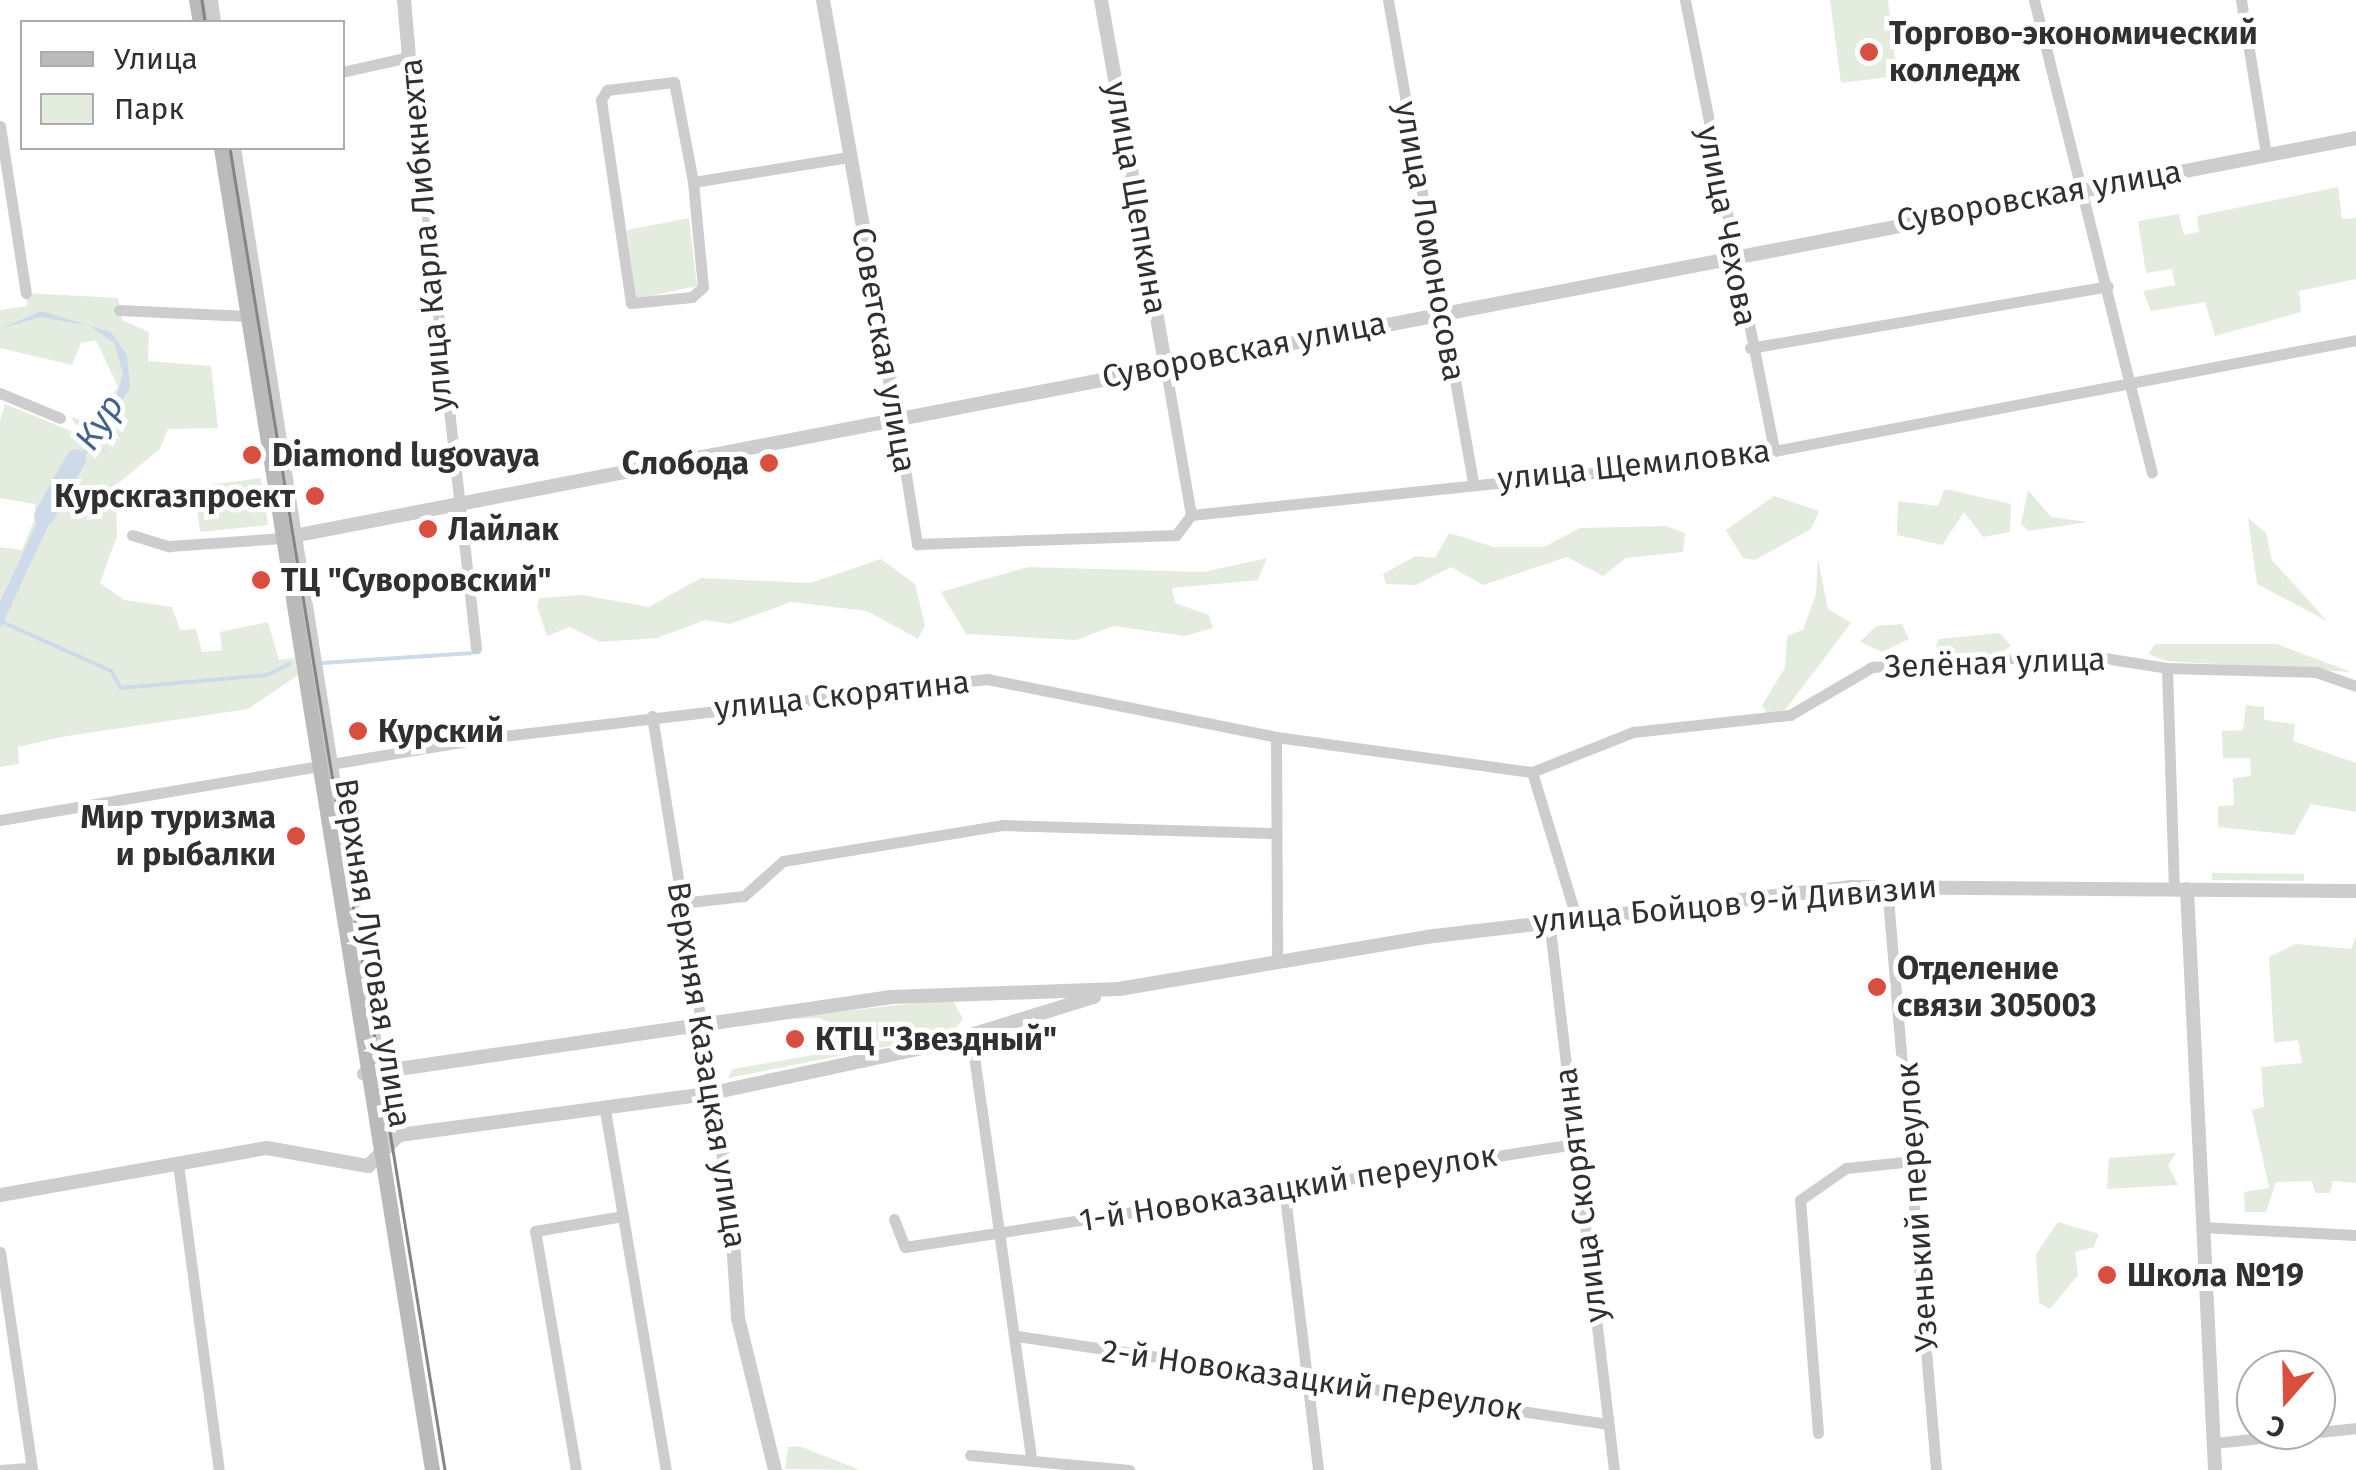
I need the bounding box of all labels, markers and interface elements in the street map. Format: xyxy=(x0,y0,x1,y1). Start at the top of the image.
place label: Торгово-экономический колледж xyxy=(1889,15,2258,90)
legend xyxy=(20,20,345,150)
text: Улица xyxy=(114,41,198,77)
marker: Торгово-экономический колледж xyxy=(1858,41,1880,63)
street label: улица Карла Либкнехта xyxy=(391,57,461,413)
street label: улица Щепкина xyxy=(1097,79,1175,317)
text: Парк xyxy=(114,91,184,127)
street label: улица Ломоносова xyxy=(1386,98,1474,384)
street label: улица Чехова xyxy=(1689,122,1765,330)
street label: Суворовская улица xyxy=(1894,152,2184,240)
street label: Советская улица xyxy=(844,224,924,476)
street label: Суворовская улица xyxy=(1099,304,1389,396)
water label: Кур xyxy=(66,386,132,458)
street label: улица Щемиловка xyxy=(1496,432,1772,498)
place label: Diamond lugovaya xyxy=(272,436,540,474)
marker: Diamond lugovaya xyxy=(241,444,263,466)
place label: Слобода xyxy=(622,444,749,482)
marker: Слобода xyxy=(758,452,780,474)
place label: Курскгазпроект xyxy=(54,477,295,515)
marker: Курскгазпроект xyxy=(304,485,326,507)
place label: Лайлак xyxy=(448,510,559,548)
marker: Лайлак xyxy=(417,518,439,540)
place label: ТЦ "Суворовский" xyxy=(281,561,552,599)
marker: ТЦ "Суворовский" xyxy=(250,569,272,591)
street label: Зелёная улица xyxy=(1884,640,2106,686)
street label: улица Скорятина xyxy=(712,663,972,727)
place label: Курский xyxy=(378,712,504,750)
marker: Курский xyxy=(347,720,369,742)
street label: Верхняя Луговая улица xyxy=(326,776,420,1130)
place label: Мир туризма и рыбалки xyxy=(81,799,276,874)
marker: Мир туризма и рыбалки xyxy=(285,825,307,847)
street label: улица Бойцов 9-й Дивизии xyxy=(1531,867,1939,941)
street label: Верхняя Казацкая улица xyxy=(659,879,755,1251)
place label: Отделение связи 305003 xyxy=(1897,950,2097,1025)
marker: Отделение связи 305003 xyxy=(1866,976,1888,998)
place label: КТЦ "Звездный" xyxy=(815,1020,1057,1058)
marker: КТЦ "Звездный" xyxy=(784,1028,806,1050)
street label: Узенький переулок xyxy=(1888,1061,1946,1353)
street label: улица Скорятина xyxy=(1546,1065,1616,1325)
street label: 1-й Новоказацкий переулок xyxy=(1077,1136,1499,1240)
place label: Школа №19 xyxy=(2127,1256,2304,1294)
marker: Школа №19 xyxy=(2096,1264,2118,1286)
street label: 2-й Новоказацкий переулок xyxy=(1099,1331,1525,1429)
north arrow xyxy=(2236,1350,2336,1450)
text: С xyxy=(2263,1409,2289,1445)

